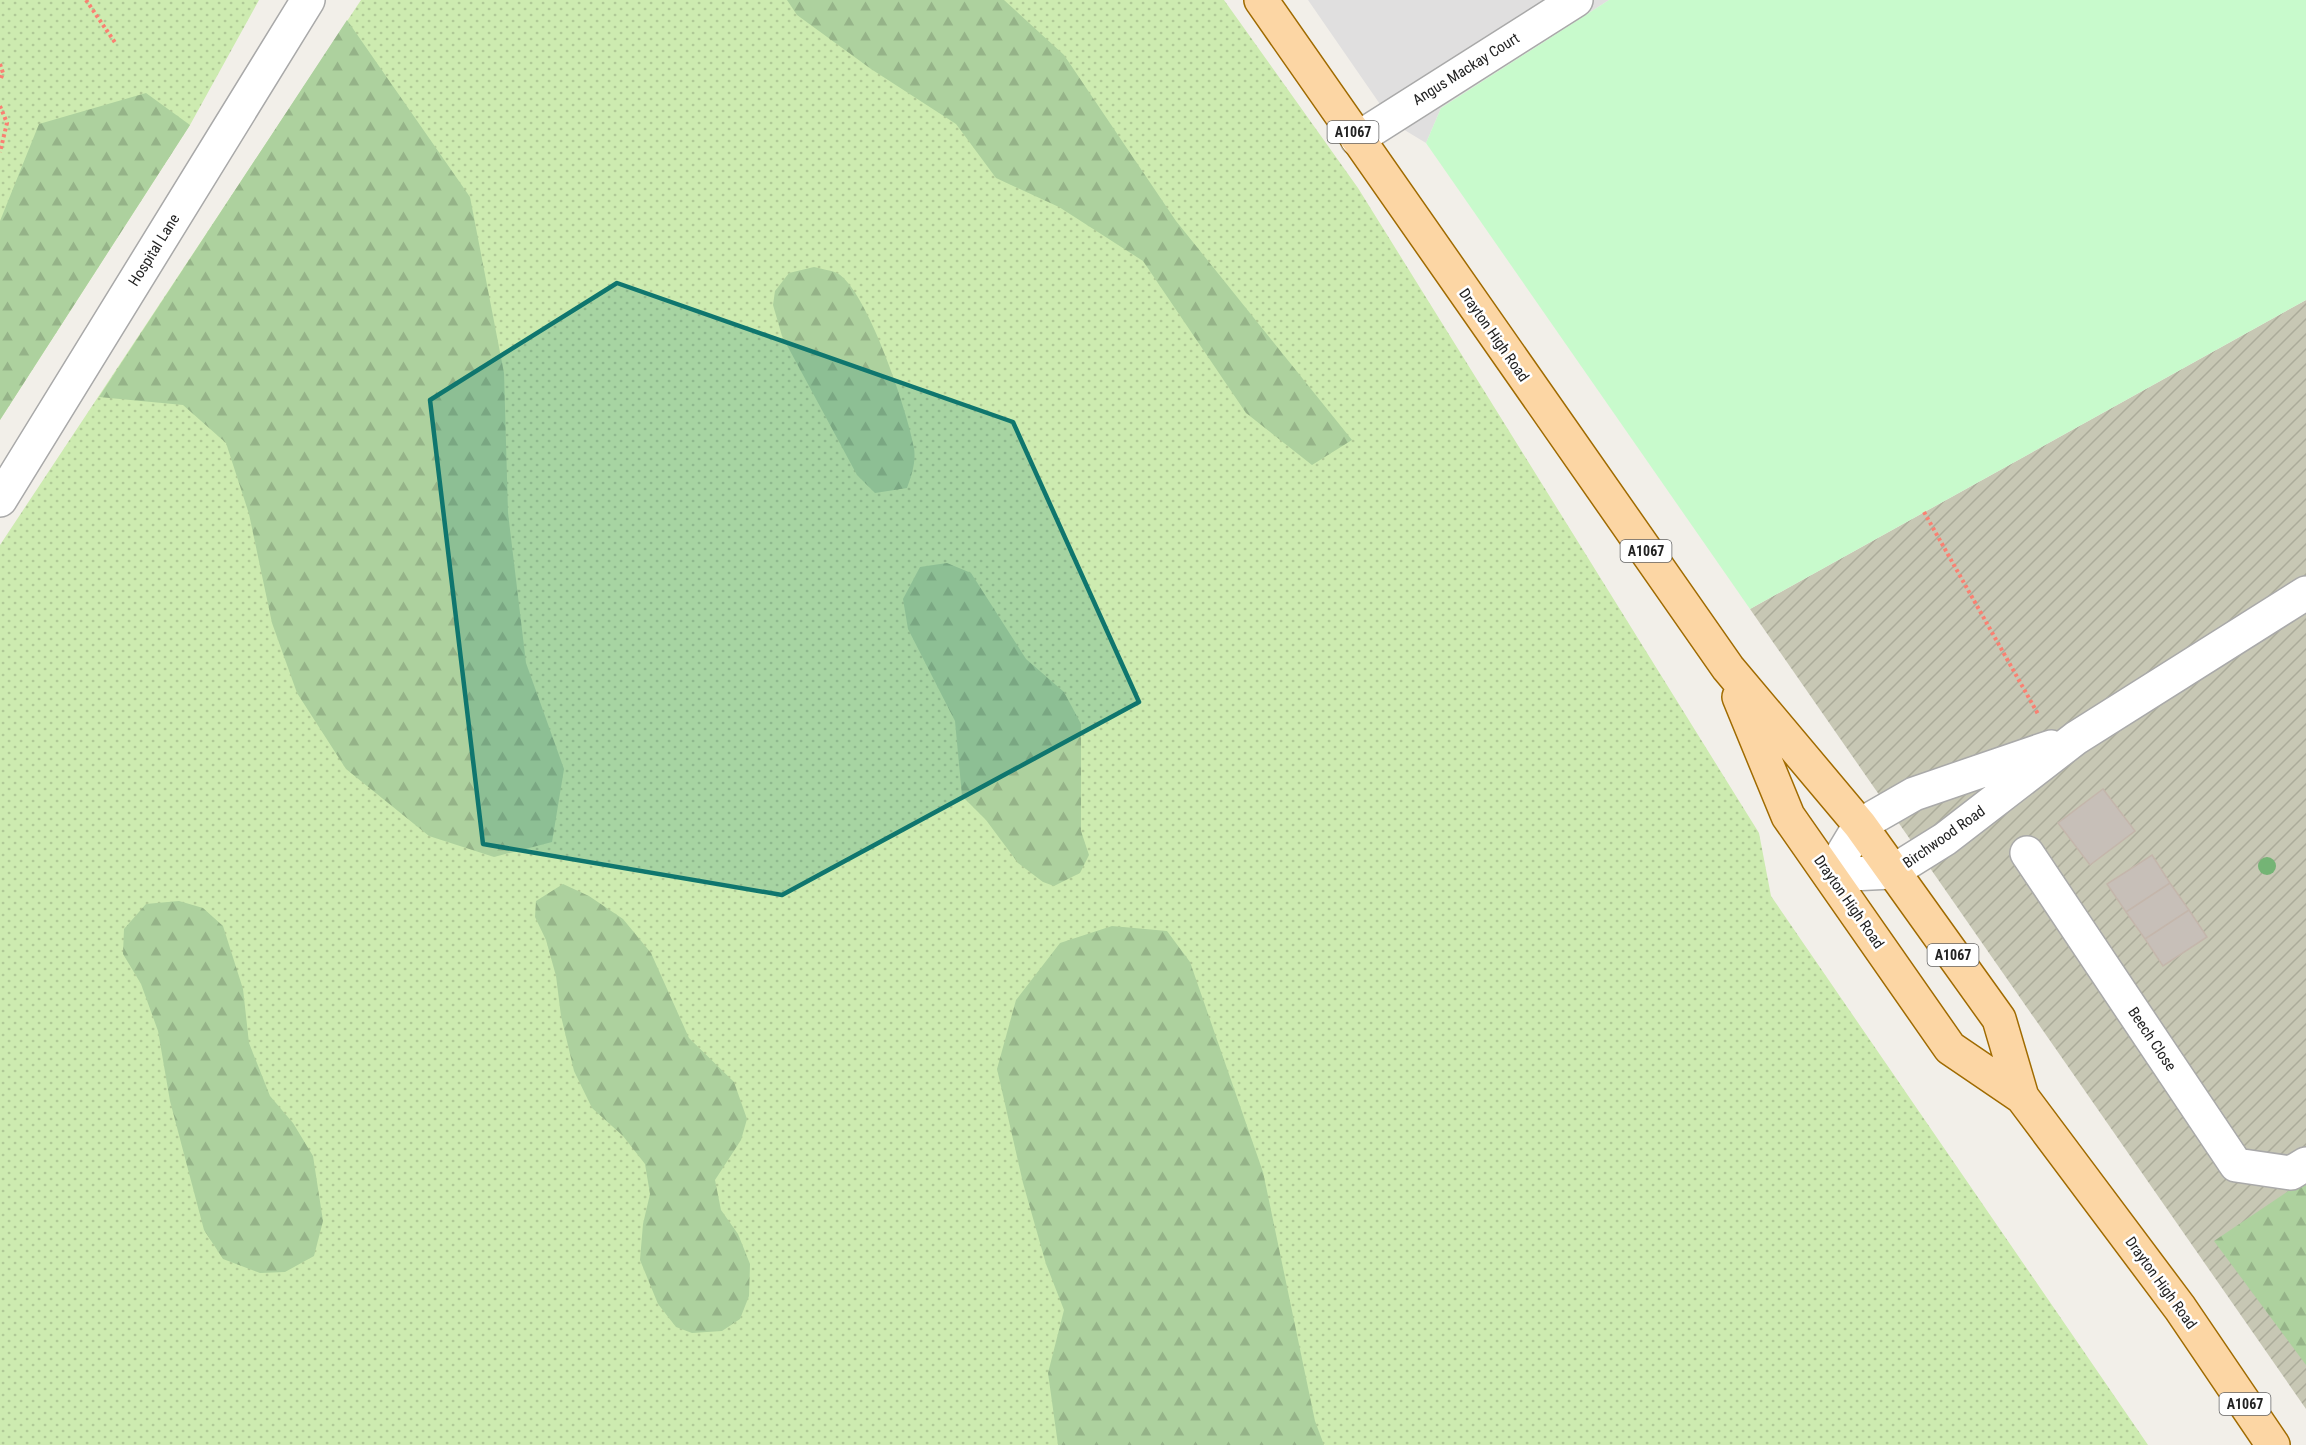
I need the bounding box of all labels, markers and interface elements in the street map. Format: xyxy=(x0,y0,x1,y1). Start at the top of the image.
street label: Angus Mackay Court xyxy=(1409,29,1523,109)
road number: A1067 xyxy=(1328,121,1378,143)
street label: Hospital Lane xyxy=(125,211,183,289)
street label: Drayton High Road xyxy=(1455,285,1533,385)
road number: A1067 xyxy=(1620,540,1672,562)
street label: Birchwood Road xyxy=(1899,802,1989,872)
street label: Drayton High Road xyxy=(1810,852,1888,952)
road number: A1067 xyxy=(1928,944,1978,966)
street label: Beech Close xyxy=(2124,1004,2180,1074)
street label: Drayton High Road xyxy=(2121,1233,2201,1333)
road number: A1067 xyxy=(2220,1393,2270,1415)

